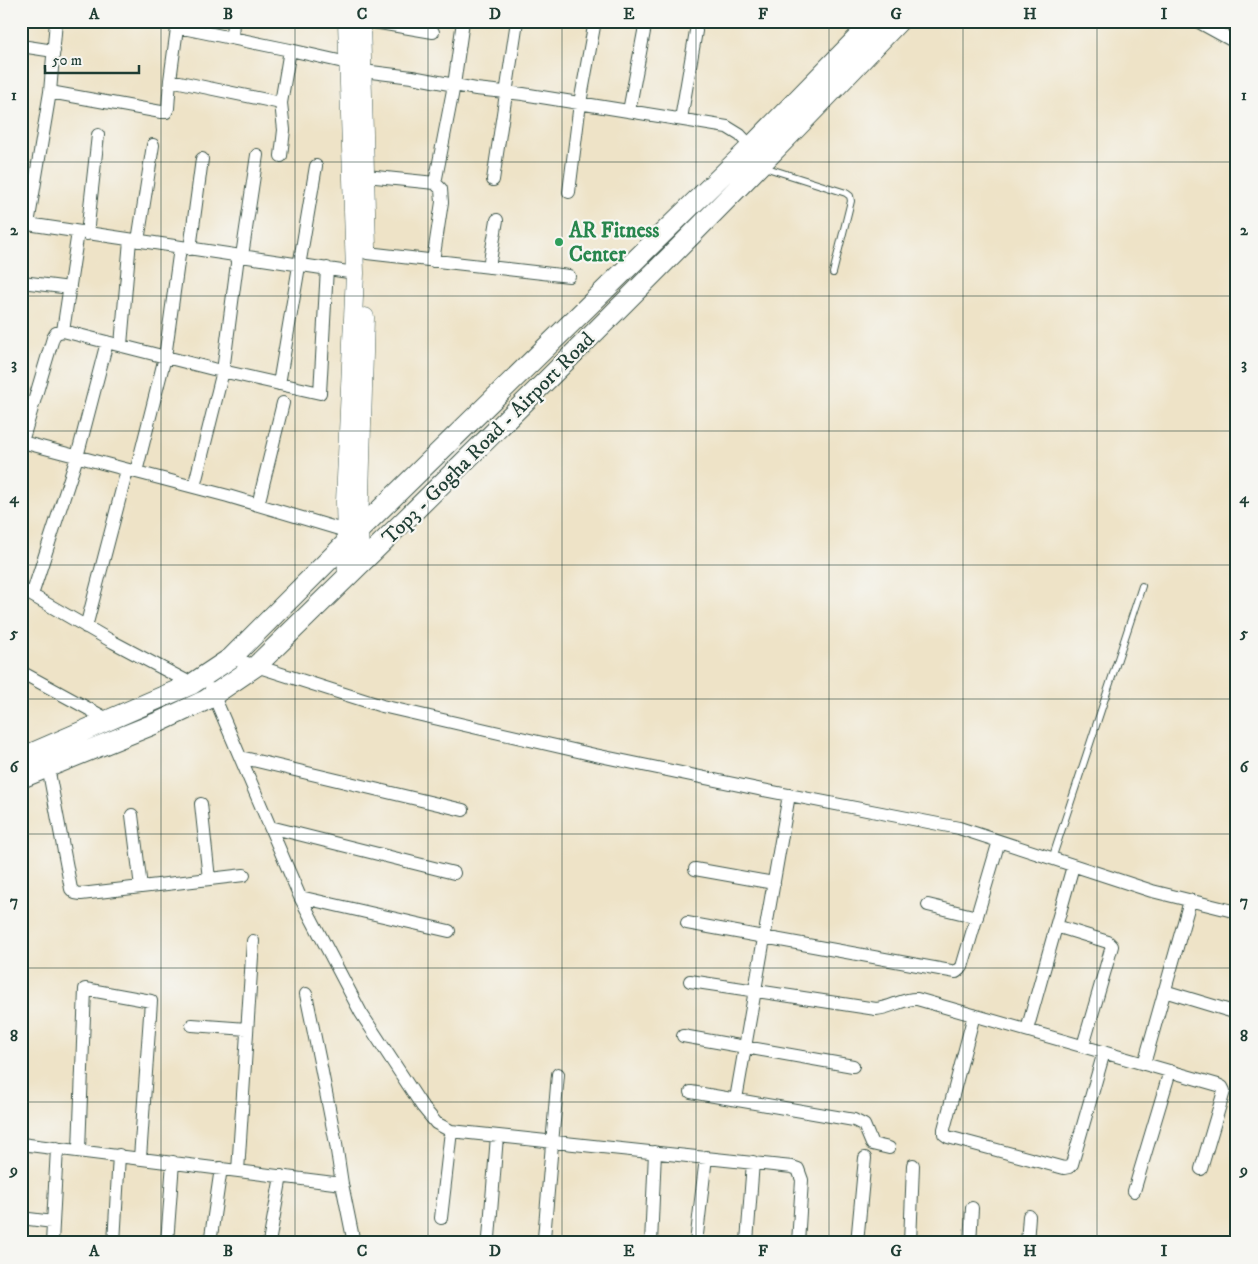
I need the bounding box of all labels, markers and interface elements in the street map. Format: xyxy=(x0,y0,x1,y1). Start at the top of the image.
text: A xyxy=(88,4,100,24)
text: B xyxy=(223,4,233,24)
text: C xyxy=(357,4,367,24)
text: D xyxy=(489,4,501,24)
text: E xyxy=(623,4,635,24)
text: F xyxy=(758,4,768,24)
text: G xyxy=(890,4,902,24)
text: H xyxy=(1023,4,1037,24)
text: I xyxy=(1161,4,1168,24)
scale bar xyxy=(45,42,139,74)
text: 50 m xyxy=(52,51,82,70)
text: 1 xyxy=(11,85,17,105)
text: 1 xyxy=(1241,85,1247,105)
place label: AR Fitness Center xyxy=(568,218,659,268)
text: 2 xyxy=(10,220,19,240)
text: 2 xyxy=(1240,220,1249,240)
marker: AR Fitness Center xyxy=(553,236,565,248)
street label: Top3 - Gogha Road - Airport Road xyxy=(377,327,601,550)
text: 3 xyxy=(11,354,17,374)
text: 3 xyxy=(1241,354,1247,374)
text: 4 xyxy=(8,488,19,508)
text: 4 xyxy=(1238,488,1249,508)
text: 5 xyxy=(9,623,18,643)
text: 5 xyxy=(1239,623,1248,643)
text: 6 xyxy=(10,757,20,777)
text: 6 xyxy=(1240,757,1250,777)
text: 7 xyxy=(10,891,18,911)
text: 7 xyxy=(1240,891,1248,911)
text: 8 xyxy=(10,1026,18,1046)
text: 8 xyxy=(1240,1026,1248,1046)
text: 9 xyxy=(9,1160,18,1180)
text: 9 xyxy=(1239,1160,1248,1180)
text: A xyxy=(88,1241,100,1261)
text: B xyxy=(223,1241,233,1261)
text: C xyxy=(357,1241,367,1261)
text: D xyxy=(489,1241,501,1261)
text: E xyxy=(623,1241,635,1261)
text: F xyxy=(758,1241,768,1261)
text: G xyxy=(890,1241,902,1261)
text: H xyxy=(1023,1241,1037,1261)
text: I xyxy=(1161,1241,1168,1261)

